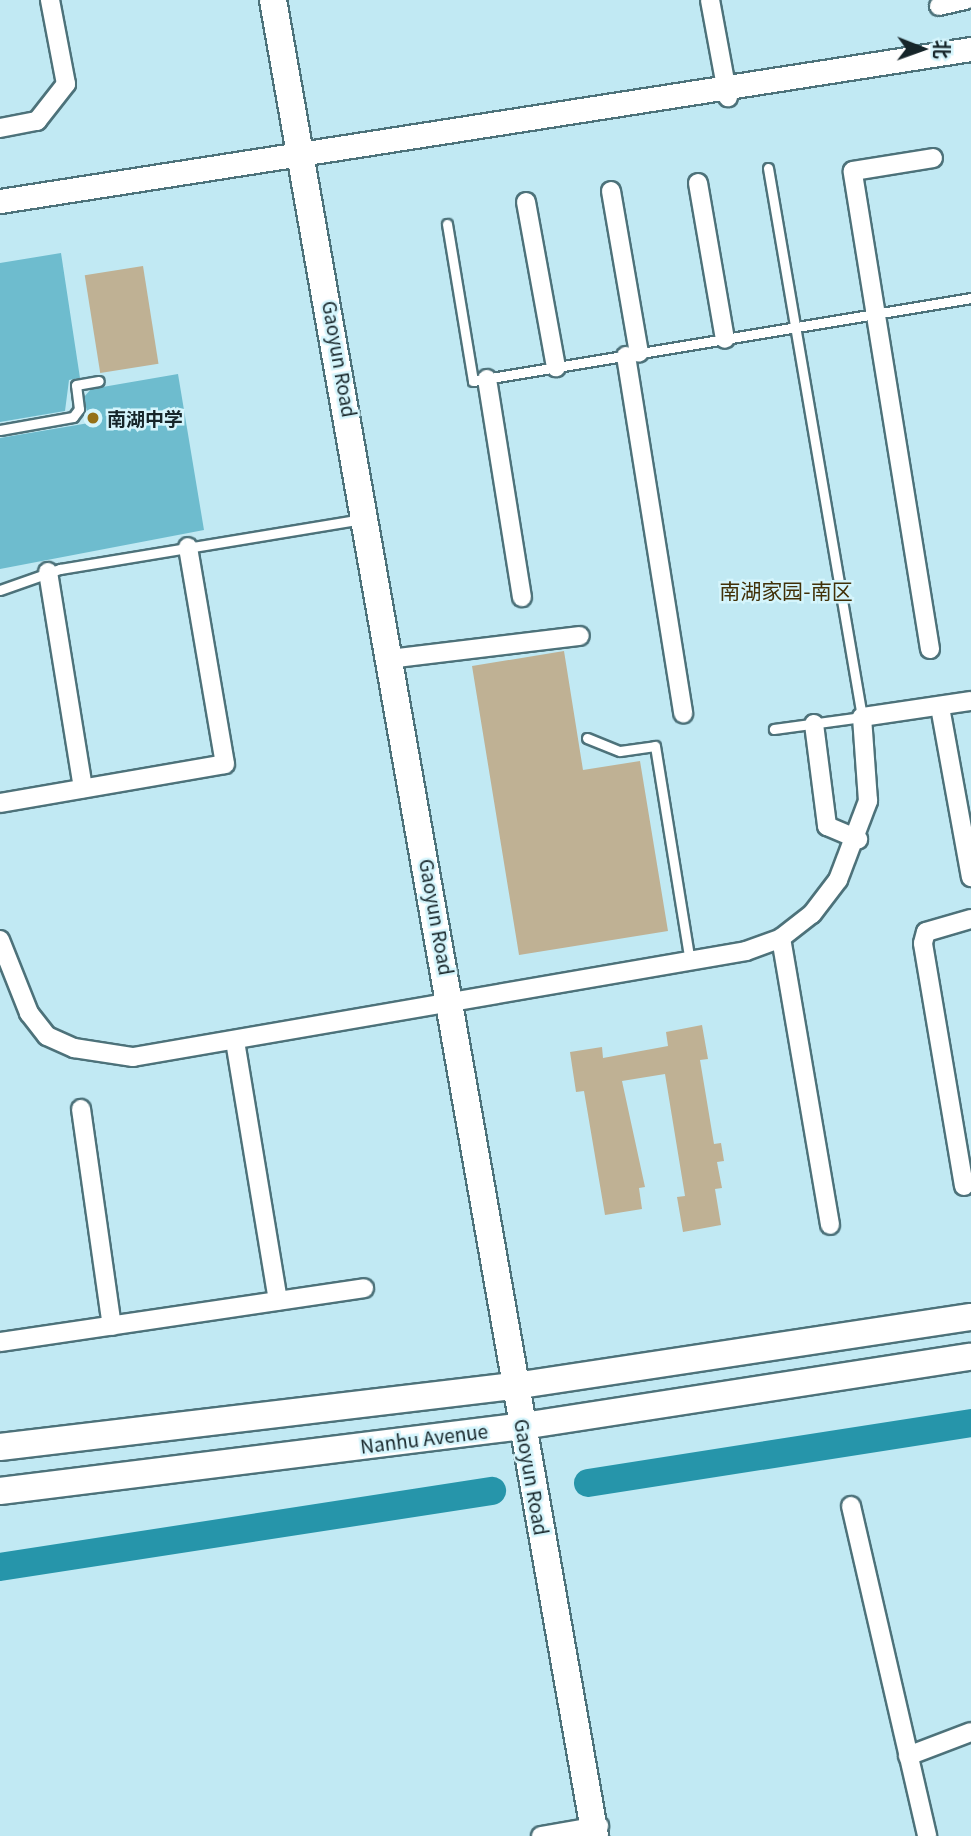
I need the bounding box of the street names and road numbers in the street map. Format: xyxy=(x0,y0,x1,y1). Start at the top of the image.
street label: Gaoyun Road xyxy=(319,299,361,419)
street label: Gaoyun Road xyxy=(416,857,458,977)
street label: Gaoyun Road xyxy=(511,1417,553,1537)
street label: Nanhu Avenue xyxy=(359,1419,489,1457)

